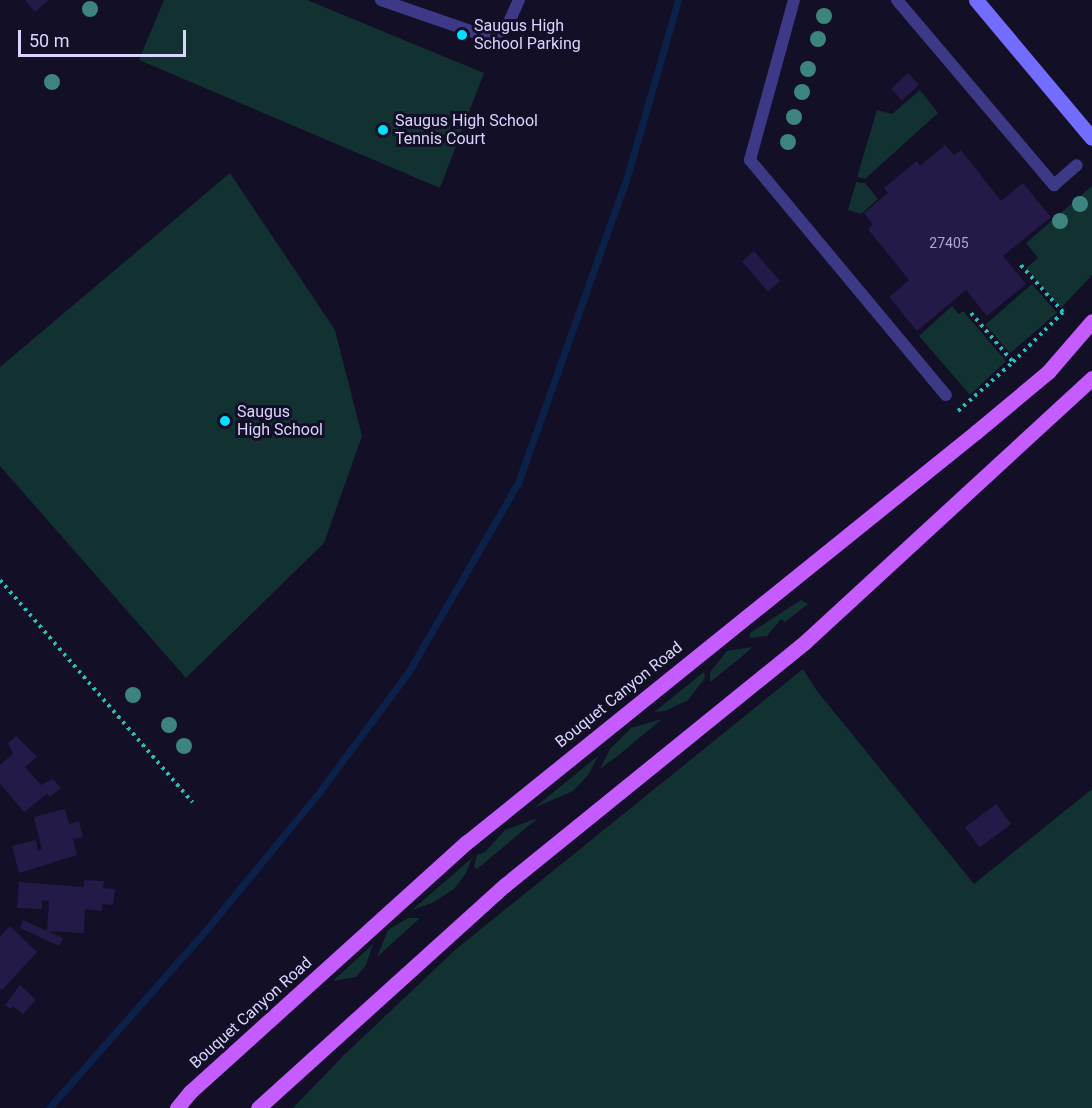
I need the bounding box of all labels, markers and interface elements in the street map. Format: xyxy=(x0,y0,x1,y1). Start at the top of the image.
place label: Saugus High School Parking xyxy=(474,16,581,54)
scale bar xyxy=(21,18,189,56)
marker: Saugus High School Parking xyxy=(455,28,469,42)
text: 50 m xyxy=(29,30,69,51)
place label: Saugus High School Tennis Court xyxy=(395,111,538,149)
marker: Saugus High School Tennis Court xyxy=(376,123,390,137)
house number: 27405 xyxy=(929,235,969,251)
place label: Saugus High School xyxy=(237,402,323,440)
marker: Saugus High School xyxy=(218,414,232,428)
street label: Bouquet Canyon Road xyxy=(552,638,686,752)
street label: Bouquet Canyon Road xyxy=(186,953,316,1073)

